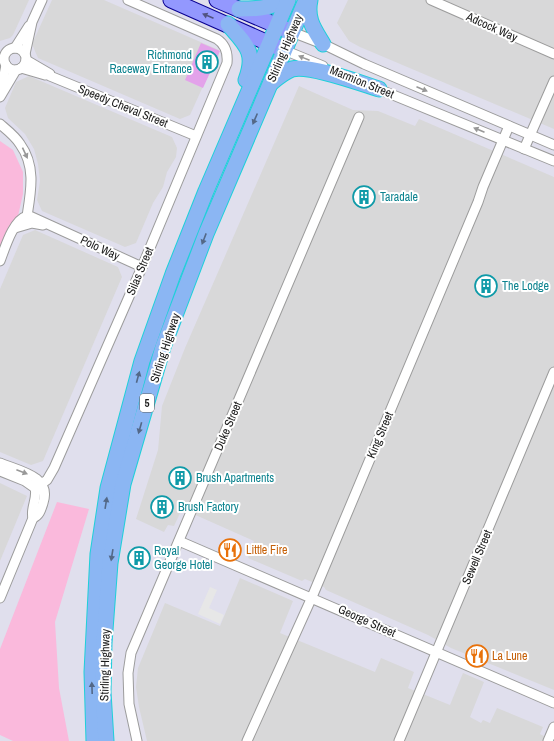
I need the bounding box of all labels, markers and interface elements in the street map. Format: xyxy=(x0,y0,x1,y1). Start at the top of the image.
street label: Adcock Way xyxy=(463,8,520,45)
street label: Stirling Highway xyxy=(264,12,306,84)
one-way arrow xyxy=(203,13,214,19)
place label: Richmond Raceway Entrance xyxy=(109,47,192,77)
building icon: Richmond Raceway Entrance xyxy=(194,49,220,75)
one-way arrow xyxy=(297,55,309,61)
street label: Marmion Street xyxy=(328,62,397,102)
street label: Speedy Cheval Street xyxy=(76,81,171,131)
one-way arrow xyxy=(416,86,427,92)
one-way arrow xyxy=(252,114,258,125)
one-way arrow xyxy=(474,127,485,133)
one-way arrow xyxy=(22,148,28,159)
building icon: Taradale xyxy=(351,184,377,210)
place label: Taradale xyxy=(380,189,418,205)
street label: Polo Way xyxy=(78,232,122,264)
one-way arrow xyxy=(200,233,206,245)
street label: Silas Street xyxy=(123,244,157,298)
building icon: The Lodge xyxy=(473,273,499,299)
place label: The Lodge xyxy=(502,278,549,294)
street label: Stirling Highway xyxy=(146,311,184,385)
one-way arrow xyxy=(135,371,141,383)
road number: 5 xyxy=(140,394,154,412)
street label: Duke Street xyxy=(210,399,246,453)
street label: King Street xyxy=(363,409,397,461)
one-way arrow xyxy=(137,422,143,434)
building icon: Brush Apartments xyxy=(167,465,193,491)
one-way arrow xyxy=(17,469,28,475)
place label: Brush Apartments xyxy=(196,470,274,486)
building icon: Brush Factory xyxy=(149,494,175,520)
one-way arrow xyxy=(103,497,109,509)
place label: Brush Factory xyxy=(178,499,239,515)
street label: Sewell Street xyxy=(458,527,496,587)
restaurant icon: Little Fire xyxy=(217,537,243,563)
place label: Little Fire xyxy=(246,542,288,558)
place label: Royal George Hotel xyxy=(154,543,213,573)
building icon: Royal George Hotel xyxy=(126,545,152,571)
one-way arrow xyxy=(108,549,114,561)
street label: George Street xyxy=(336,601,399,641)
street label: Stirling Highway xyxy=(96,629,114,701)
restaurant icon: La Lune xyxy=(464,643,490,669)
place label: La Lune xyxy=(492,648,528,664)
one-way arrow xyxy=(89,682,96,694)

